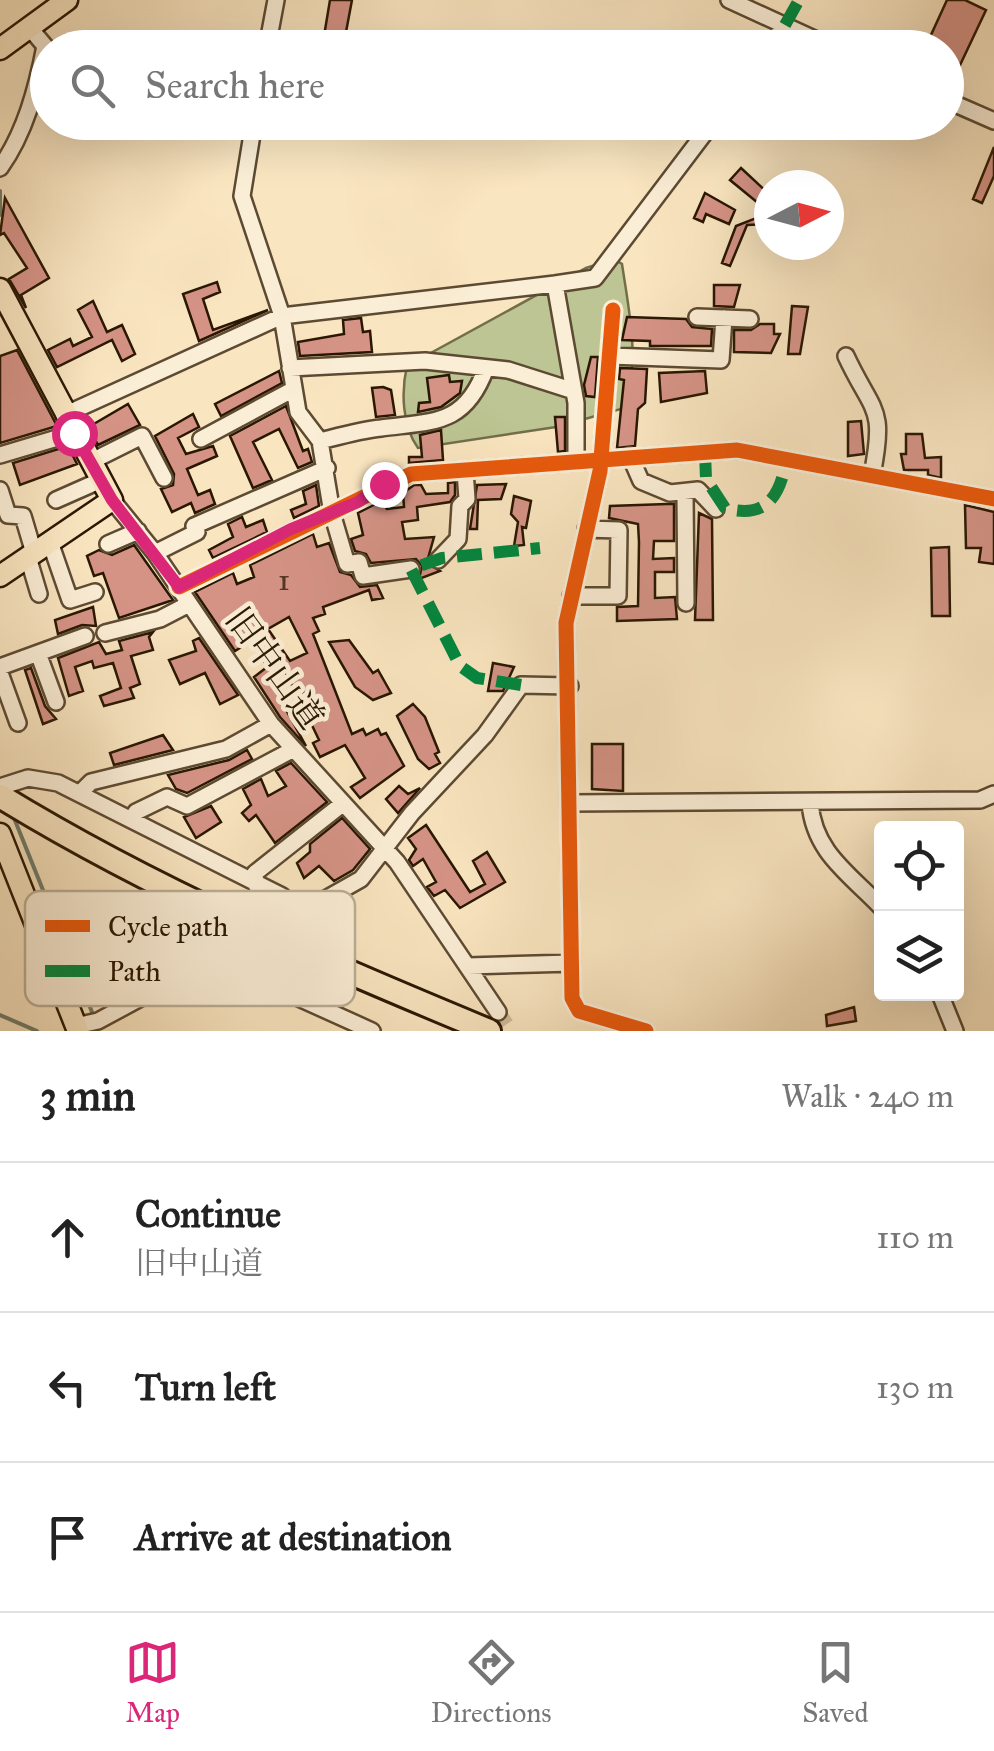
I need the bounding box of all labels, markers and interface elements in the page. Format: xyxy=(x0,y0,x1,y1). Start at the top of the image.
search box xyxy=(30,30,964,140)
icon: search xyxy=(65,58,120,113)
text: Search here xyxy=(145,62,325,108)
north arrow xyxy=(754,170,844,260)
route start xyxy=(52,411,98,457)
route end xyxy=(362,462,408,508)
house number: 1 xyxy=(278,562,290,598)
street label: 旧中山道 xyxy=(216,599,333,738)
map controls xyxy=(874,821,964,1001)
button: locate xyxy=(874,821,964,911)
legend xyxy=(25,891,355,1006)
text: Cycle path xyxy=(108,909,229,944)
button: layers xyxy=(874,911,964,1001)
text: Path xyxy=(108,954,161,989)
text: 3 min xyxy=(40,1070,135,1122)
text: Walk · 240 m xyxy=(781,1077,954,1116)
text: Continue xyxy=(135,1191,281,1237)
icon: ahead xyxy=(40,1210,95,1265)
text: 110 m xyxy=(876,1218,954,1257)
text: 旧中山道 xyxy=(135,1244,263,1283)
icon: left xyxy=(40,1360,95,1415)
text: Turn left xyxy=(135,1364,276,1410)
text: 130 m xyxy=(876,1368,954,1407)
icon: arrive xyxy=(40,1510,95,1565)
text: Arrive at destination xyxy=(135,1514,452,1560)
tab: Map xyxy=(125,1635,180,1730)
tab: Directions xyxy=(431,1635,552,1730)
tab: Saved xyxy=(802,1635,869,1730)

